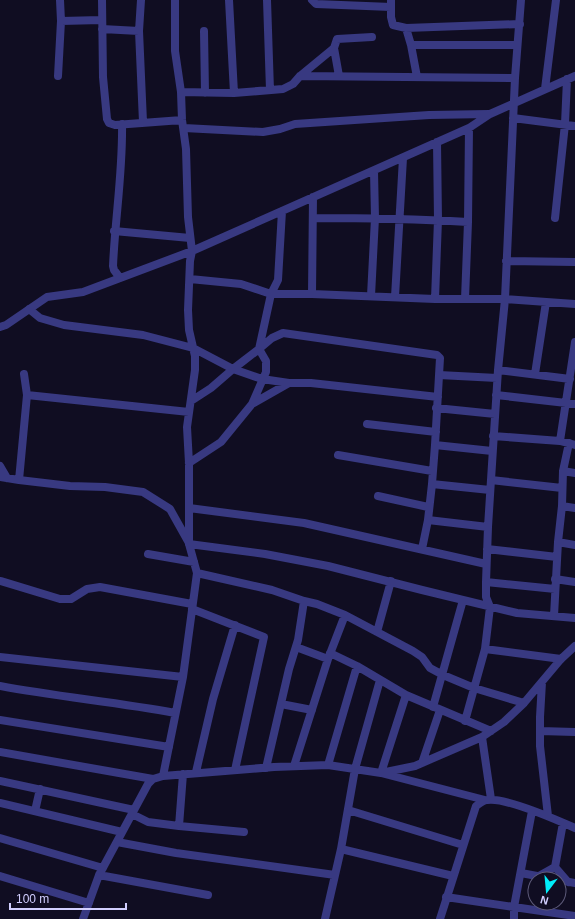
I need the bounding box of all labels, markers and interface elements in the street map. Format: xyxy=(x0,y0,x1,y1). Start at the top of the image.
north arrow xyxy=(527,871,567,911)
scale bar xyxy=(10,885,126,911)
text: 100 m xyxy=(16,892,49,906)
text: N xyxy=(539,894,550,907)

